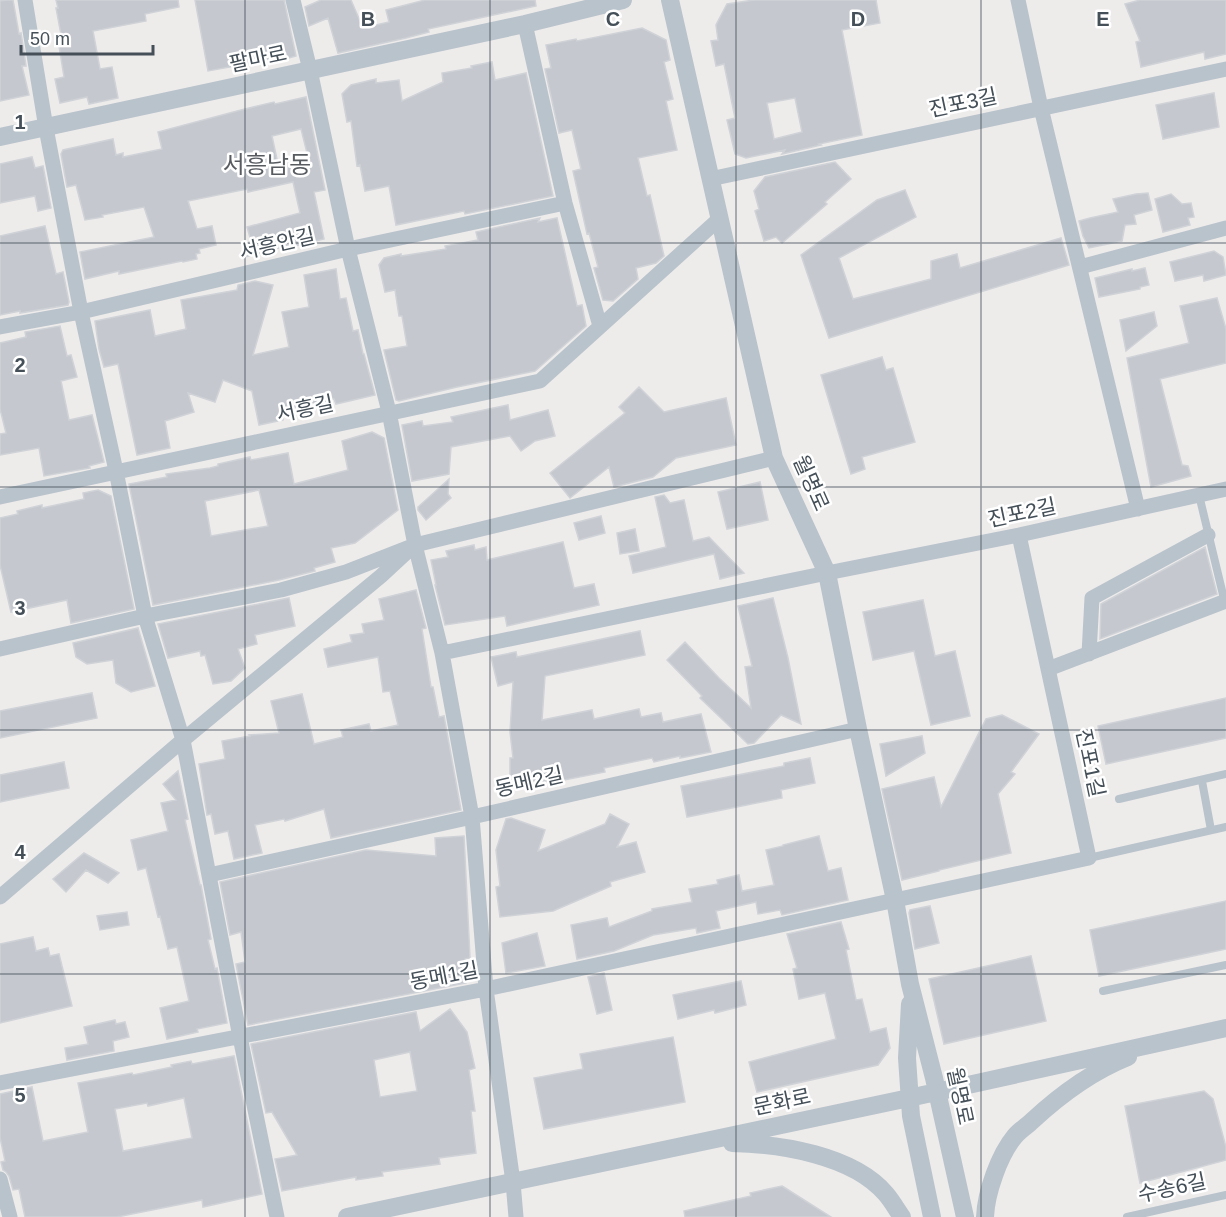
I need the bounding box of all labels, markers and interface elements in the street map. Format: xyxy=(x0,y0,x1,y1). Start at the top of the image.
text: B xyxy=(361,8,375,30)
text: C xyxy=(606,8,620,30)
text: D xyxy=(851,8,865,30)
text: E xyxy=(1096,8,1110,30)
scale bar xyxy=(21,18,153,56)
text: 50 m xyxy=(30,29,70,49)
street label: 팔마로 xyxy=(227,41,289,76)
street label: 진포3길 xyxy=(926,84,999,121)
text: 1 xyxy=(14,111,26,133)
district label: 서흥남동 xyxy=(223,151,311,178)
street label: 서흥안길 xyxy=(237,224,317,263)
text: 2 xyxy=(14,354,26,376)
street label: 서흥길 xyxy=(274,391,336,426)
street label: 월명로 xyxy=(789,452,834,514)
street label: 진포2길 xyxy=(985,494,1058,531)
text: 3 xyxy=(14,597,26,619)
street label: 진포1길 xyxy=(1072,726,1109,799)
street label: 동메2길 xyxy=(492,762,565,801)
text: 4 xyxy=(14,841,26,863)
street label: 동메1길 xyxy=(408,958,480,993)
street label: 월명로 xyxy=(943,1065,978,1127)
text: 5 xyxy=(14,1084,26,1106)
street label: 문화로 xyxy=(751,1084,813,1119)
street label: 수송6길 xyxy=(1135,1169,1208,1206)

